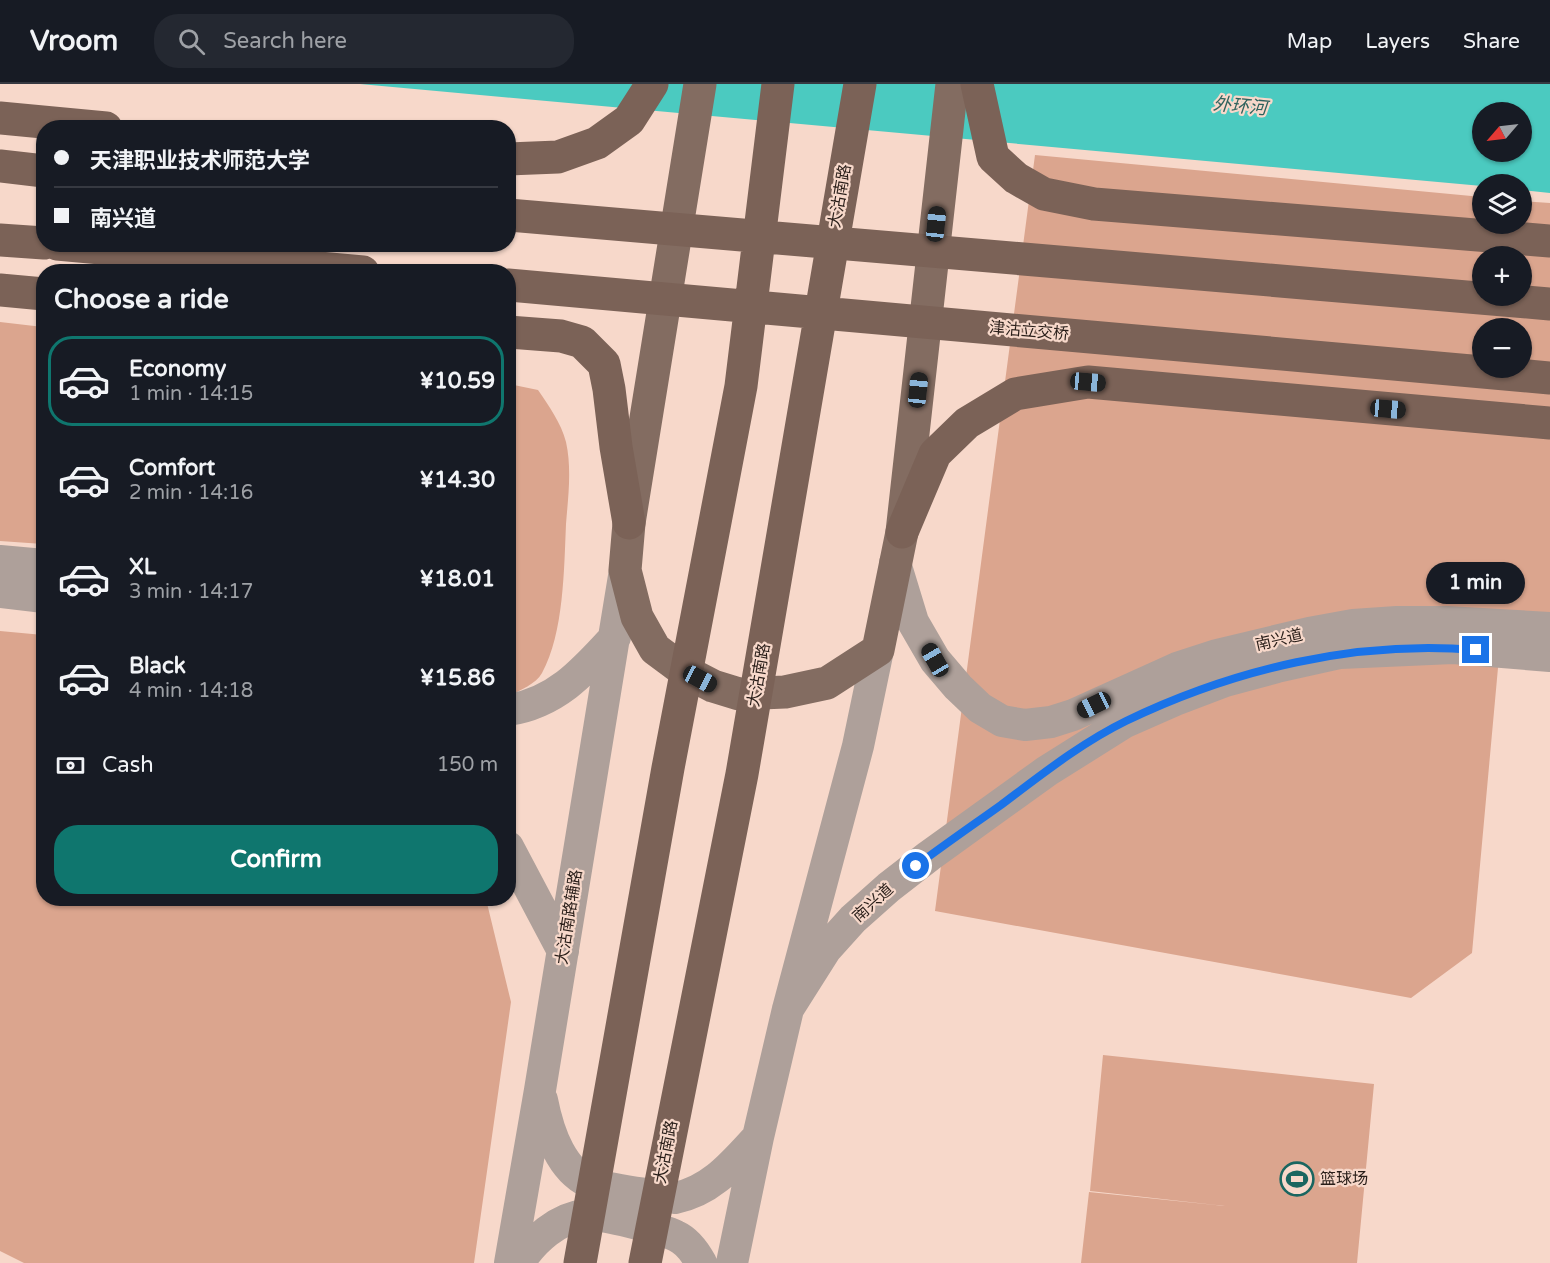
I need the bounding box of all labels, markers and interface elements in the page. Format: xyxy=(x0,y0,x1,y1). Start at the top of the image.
search box xyxy=(154,14,574,68)
text: Vroom xyxy=(30,24,118,58)
icon: search xyxy=(175,25,208,58)
text: Search here xyxy=(223,28,347,54)
text: Map xyxy=(1287,29,1332,54)
text: Layers xyxy=(1365,29,1430,54)
text: Share xyxy=(1463,29,1520,54)
water label: 外环河 xyxy=(1212,93,1271,120)
north arrow xyxy=(1472,102,1532,162)
map controls xyxy=(1472,102,1532,378)
text: 天津职业技术师范大学 xyxy=(90,148,310,174)
street label: 大沽南路 xyxy=(825,163,855,229)
button: layers xyxy=(1472,174,1532,234)
car xyxy=(925,205,947,243)
text: 南兴道 xyxy=(90,206,156,232)
button: + xyxy=(1472,246,1532,306)
text: Choose a ride xyxy=(54,283,229,316)
street label: 津沽立交桥 xyxy=(988,318,1070,344)
button: − xyxy=(1472,318,1532,378)
icon: car xyxy=(57,354,111,408)
text: Economy xyxy=(129,356,226,382)
text: ¥10.59 xyxy=(420,368,495,394)
car xyxy=(907,371,929,409)
car xyxy=(1069,371,1107,393)
text: 1 min · 14:15 xyxy=(129,382,253,406)
car xyxy=(1369,398,1407,420)
icon: car xyxy=(57,453,111,507)
text: Comfort xyxy=(129,455,215,481)
text: ¥14.30 xyxy=(420,467,495,493)
text: 2 min · 14:16 xyxy=(129,481,253,505)
icon: car xyxy=(57,552,111,606)
text: XL xyxy=(129,554,156,580)
callout: 1 min xyxy=(1426,563,1526,605)
text: ¥18.01 xyxy=(420,566,495,592)
text: 1 min xyxy=(1449,571,1502,595)
text: 3 min · 14:17 xyxy=(129,580,253,604)
street label: 南兴道 xyxy=(1253,625,1305,655)
route end xyxy=(1462,636,1489,663)
car xyxy=(918,640,952,680)
street label: 大沽南路 xyxy=(744,642,774,708)
icon: car xyxy=(57,651,111,705)
text: Black xyxy=(129,653,186,679)
car xyxy=(680,663,720,695)
text: ¥15.86 xyxy=(420,665,495,691)
text: 4 min · 14:18 xyxy=(129,679,253,703)
car xyxy=(1074,689,1114,721)
icon: cash xyxy=(54,749,87,782)
text: Cash xyxy=(102,752,154,778)
text: 150 m xyxy=(437,753,498,777)
button: Confirm xyxy=(54,825,498,894)
route start xyxy=(902,852,929,879)
street label: 大沽南路辅路 xyxy=(552,868,586,966)
street label: 南兴道 xyxy=(848,880,898,926)
street label: 大沽南路 xyxy=(650,1119,682,1185)
sports icon: 篮球场 xyxy=(1279,1161,1315,1197)
place label: 篮球场 xyxy=(1320,1169,1368,1189)

